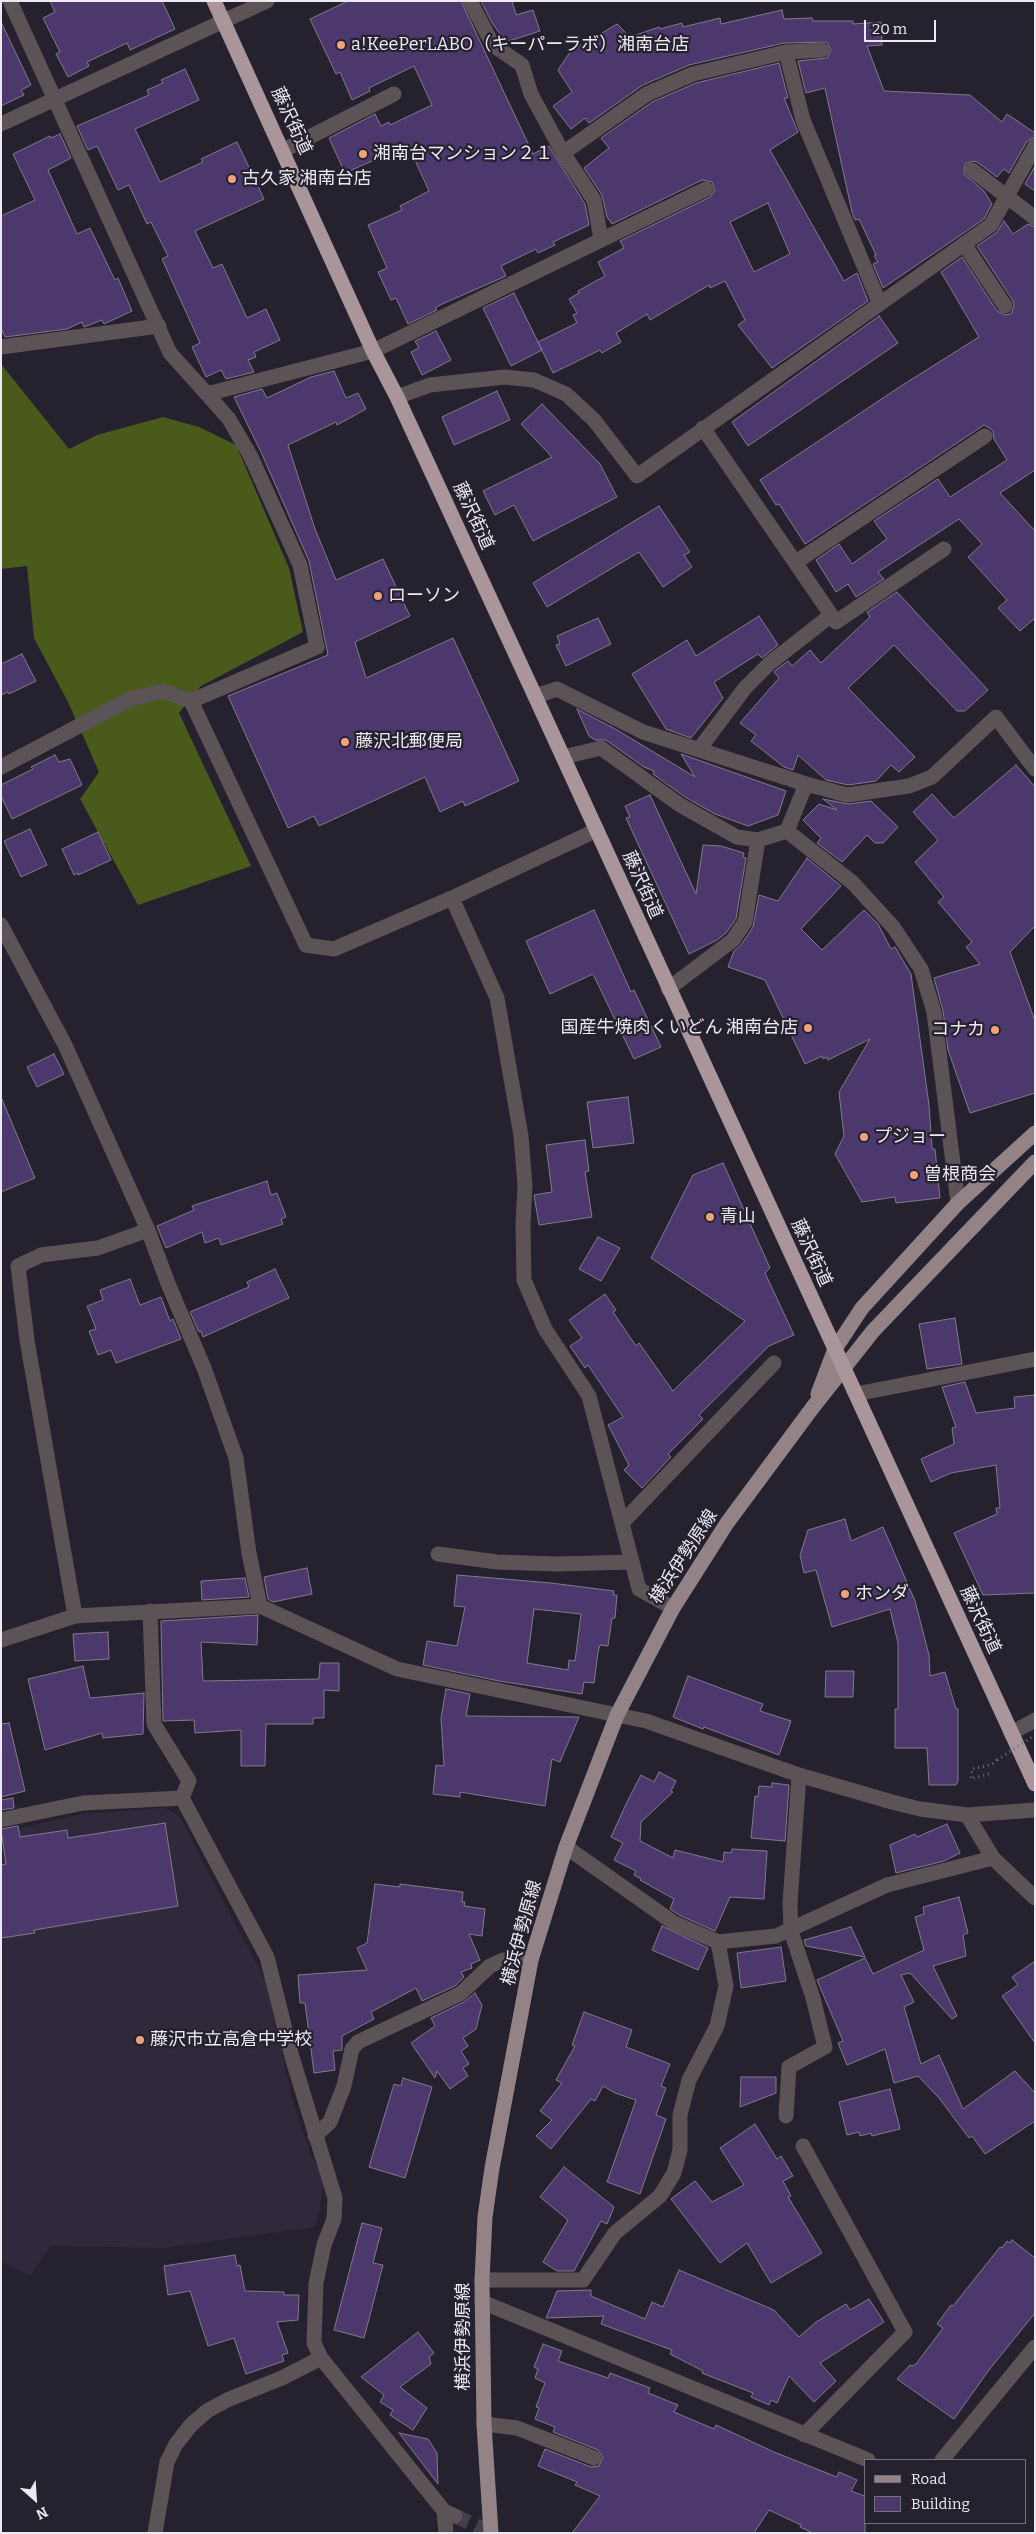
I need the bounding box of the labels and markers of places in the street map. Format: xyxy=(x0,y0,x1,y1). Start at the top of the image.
place label: a!KeePerLABO（キーパーラボ）湘南台店 xyxy=(351,34,689,56)
marker: a!KeePerLABO（キーパーラボ）湘南台店 xyxy=(335,39,347,51)
place label: 湘南台マンション２１ xyxy=(373,143,553,165)
marker: 湘南台マンション２１ xyxy=(357,148,369,160)
place label: 古久家 湘南台店 xyxy=(242,168,372,190)
marker: 古久家 湘南台店 xyxy=(226,173,238,185)
place label: ローソン xyxy=(388,585,460,607)
marker: ローソン xyxy=(372,590,384,602)
place label: 藤沢北郵便局 xyxy=(355,731,463,753)
marker: 藤沢北郵便局 xyxy=(339,736,351,748)
place label: 国産牛焼肉くいどん 湘南台店 xyxy=(560,1017,798,1039)
place label: コナカ xyxy=(931,1019,985,1041)
marker: 国産牛焼肉くいどん 湘南台店 xyxy=(802,1022,814,1034)
marker: コナカ xyxy=(989,1024,1001,1036)
place label: プジョー xyxy=(874,1126,946,1148)
marker: プジョー xyxy=(858,1131,870,1143)
place label: 曽根商会 xyxy=(924,1164,996,1186)
marker: 曽根商会 xyxy=(908,1169,920,1181)
place label: 青山 xyxy=(720,1206,756,1228)
marker: 青山 xyxy=(704,1211,716,1223)
place label: ホンダ xyxy=(855,1583,909,1605)
marker: ホンダ xyxy=(839,1588,851,1600)
place label: 藤沢市立高倉中学校 xyxy=(150,2029,312,2051)
marker: 藤沢市立高倉中学校 xyxy=(134,2034,146,2046)

